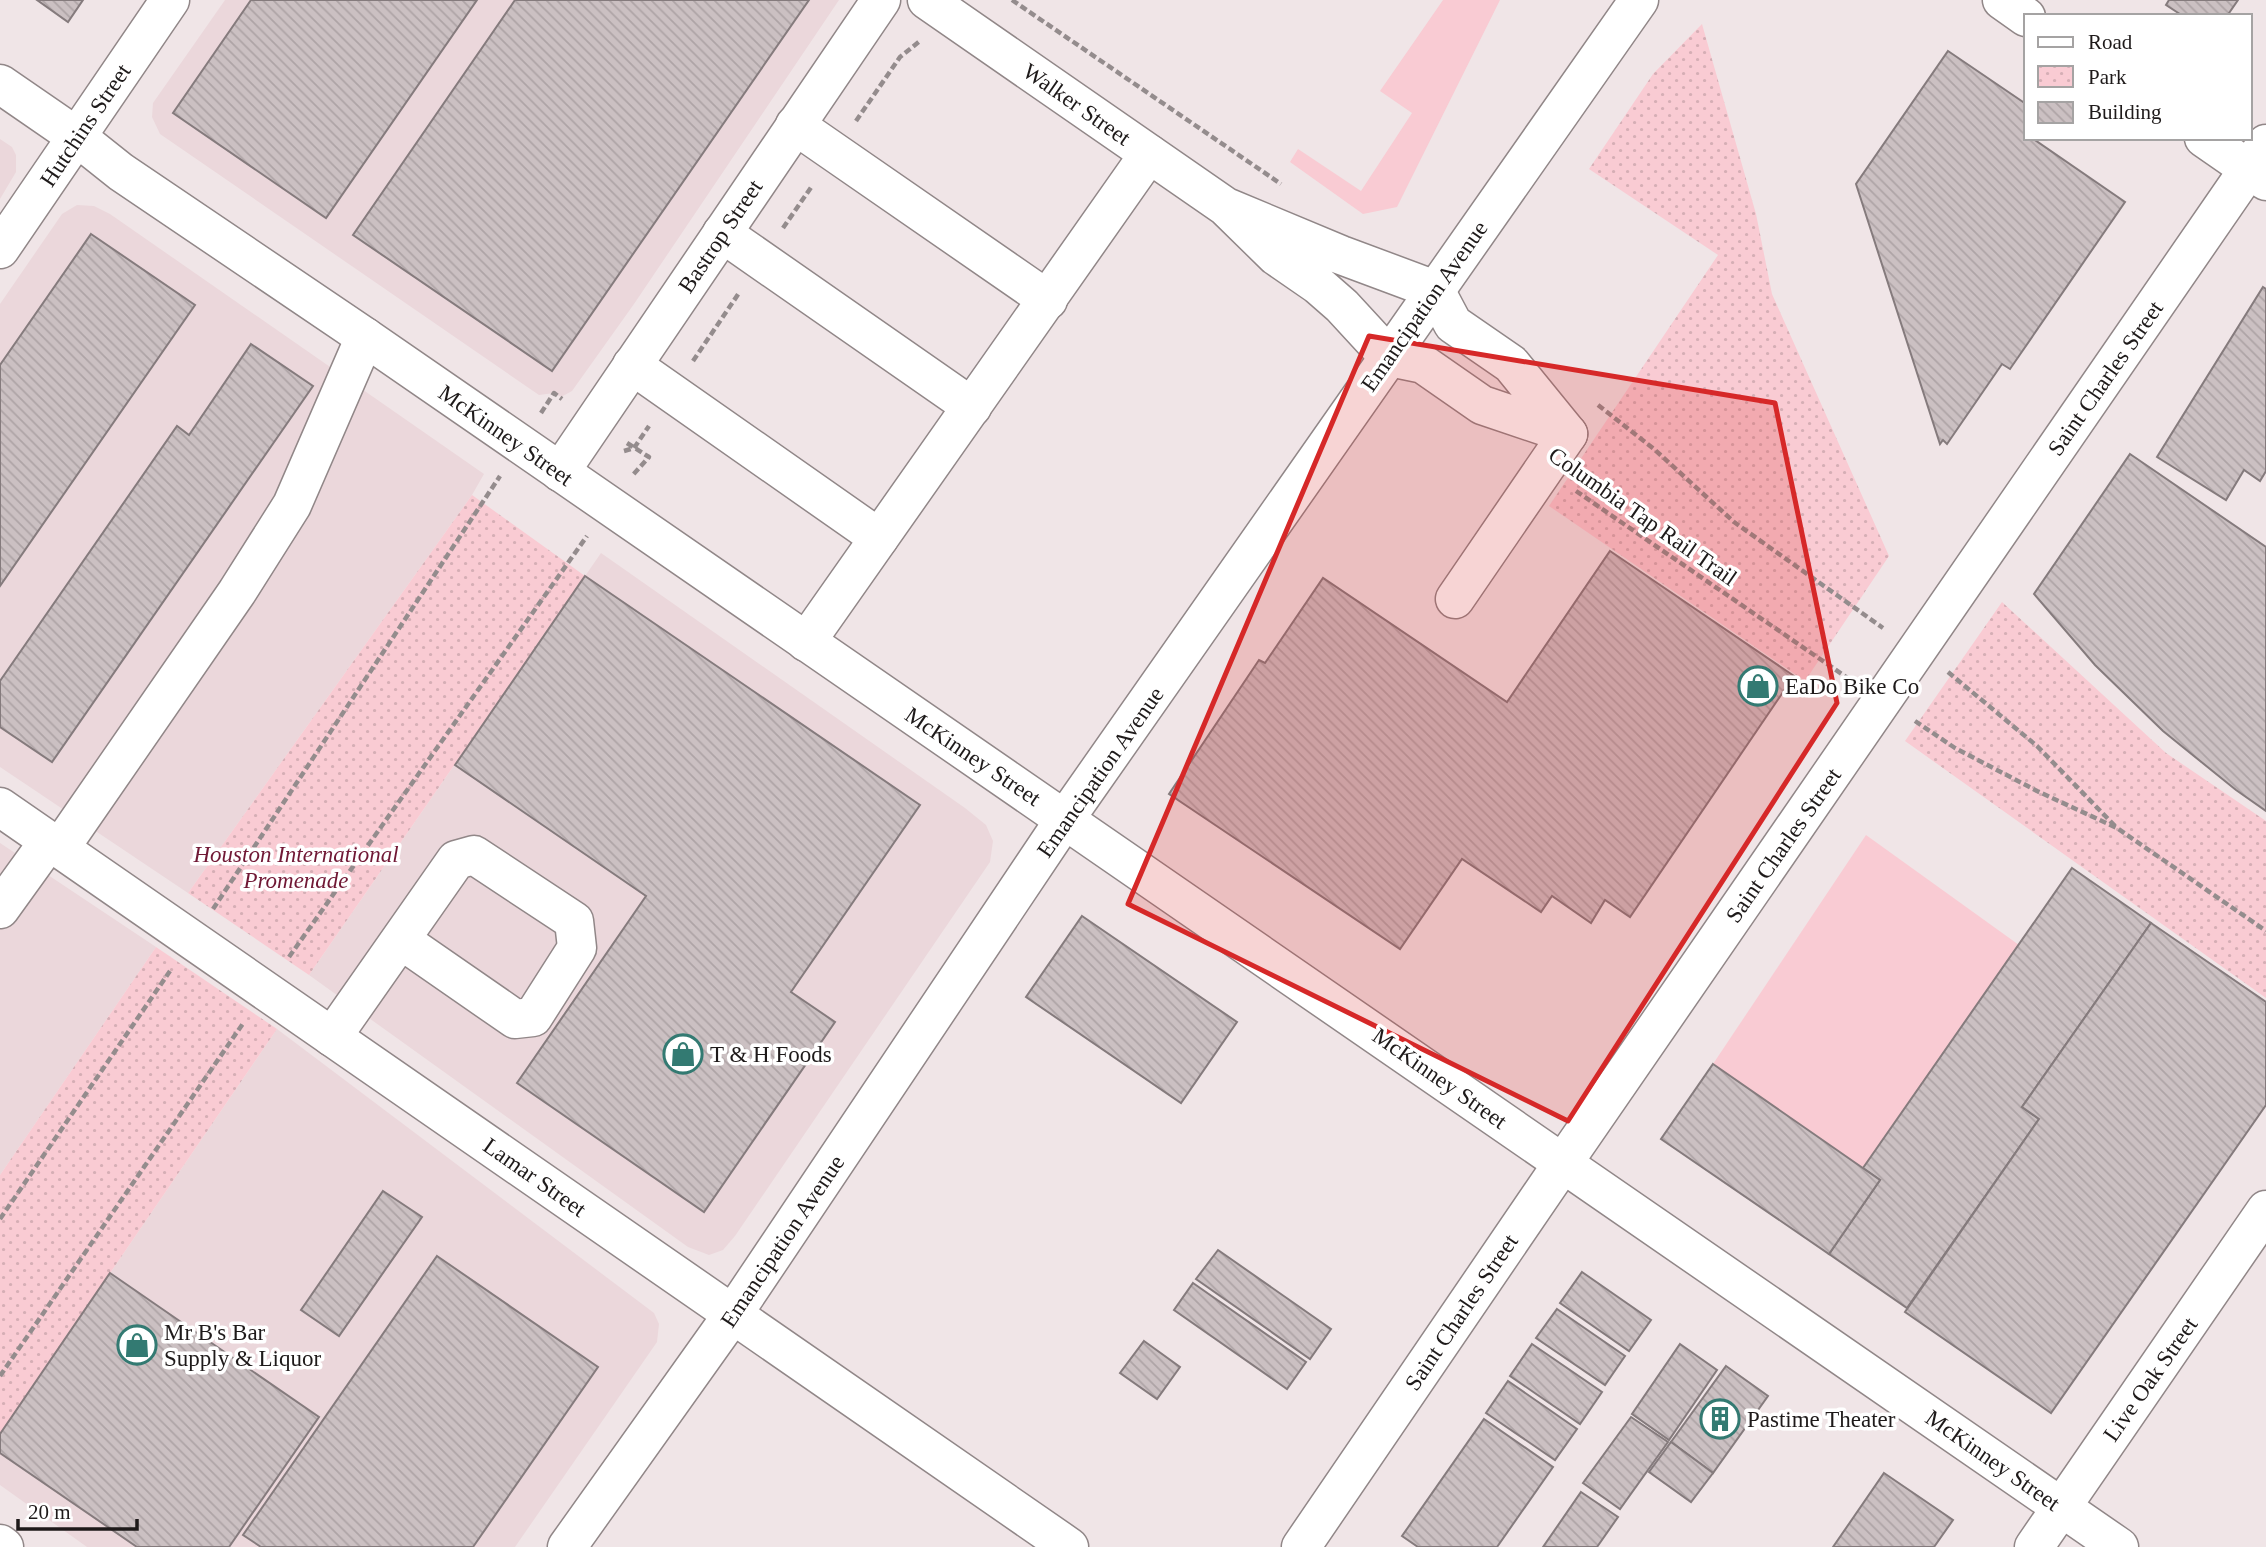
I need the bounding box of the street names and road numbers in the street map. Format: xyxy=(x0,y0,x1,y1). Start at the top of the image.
street label: Walker Street xyxy=(1018,58,1136,151)
street label: Hutchins Street xyxy=(35,59,136,191)
street label: Bastrop Street xyxy=(673,175,768,298)
street label: Emancipation Avenue xyxy=(1356,216,1493,396)
street label: Saint Charles Street xyxy=(2043,296,2168,460)
street label: McKinney Street xyxy=(434,380,578,491)
street label: Columbia Tap Rail Trail xyxy=(1544,442,1741,591)
street label: Emancipation Avenue xyxy=(1032,682,1169,862)
street label: McKinney Street xyxy=(900,702,1046,811)
street label: Saint Charles Street xyxy=(1721,763,1846,927)
street label: McKinney Street xyxy=(1368,1023,1512,1134)
street label: Lamar Street xyxy=(479,1133,591,1222)
street label: Emancipation Avenue xyxy=(716,1151,849,1332)
street label: Saint Charles Street xyxy=(1400,1229,1523,1395)
street label: Live Oak Street xyxy=(2098,1312,2203,1446)
street label: McKinney Street xyxy=(1921,1405,2065,1516)

